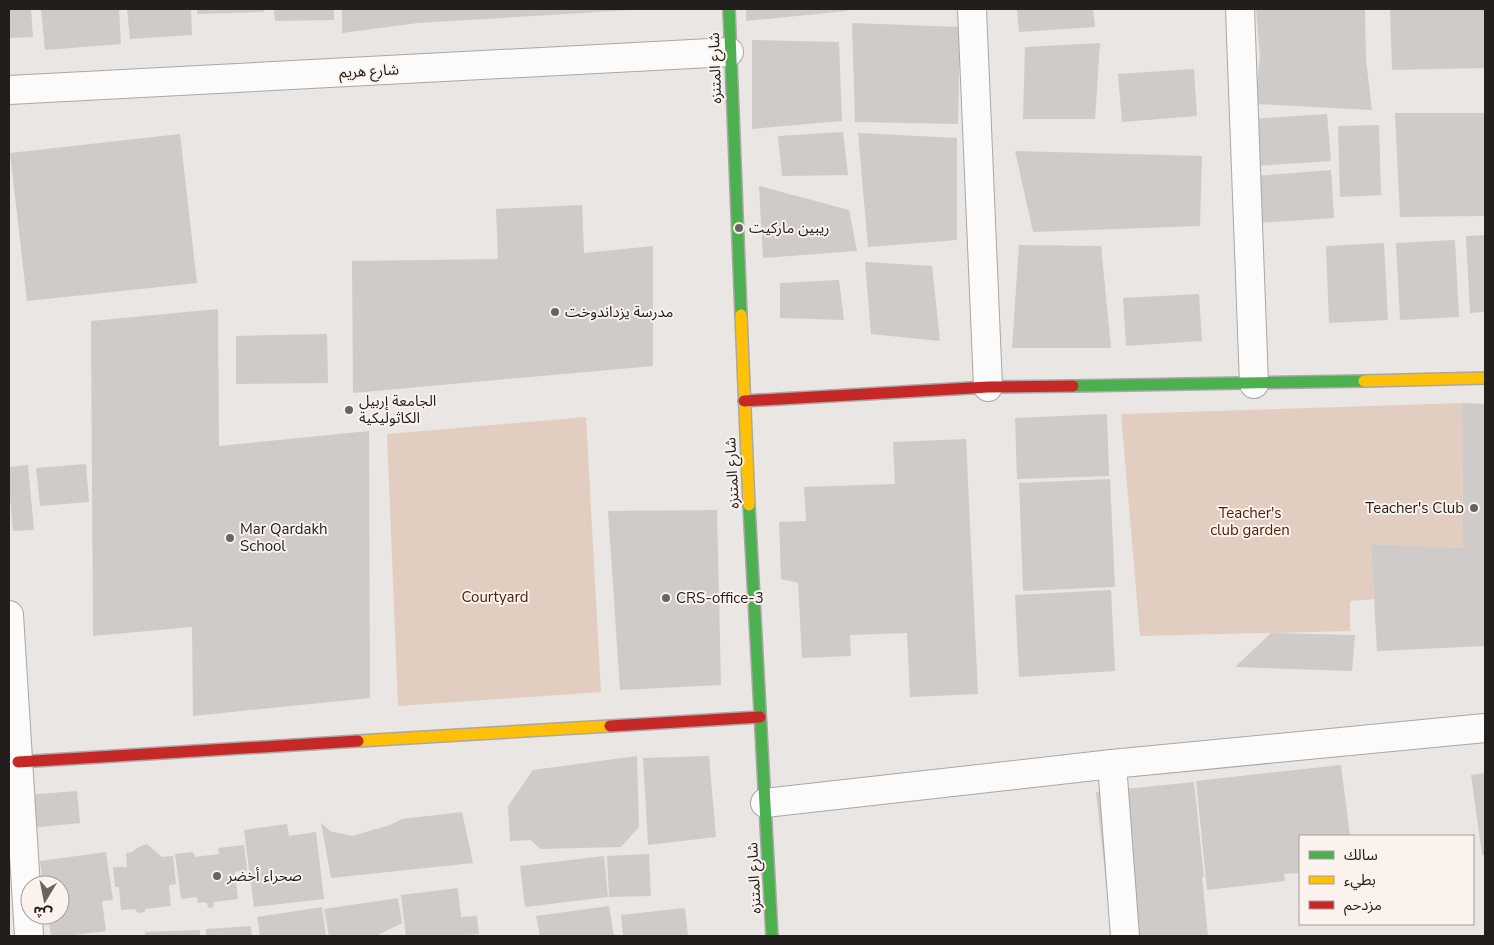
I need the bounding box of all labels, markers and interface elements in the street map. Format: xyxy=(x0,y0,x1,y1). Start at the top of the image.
street label: شارع المتنزه xyxy=(704,32,728,104)
street label: شارع هريم xyxy=(338,59,400,85)
place label: ريبين ماركيت xyxy=(749,218,829,238)
marker: ريبين ماركيت xyxy=(733,222,745,234)
place label: مدرسة يزداندوخت xyxy=(565,302,673,322)
marker: مدرسة يزداندوخت xyxy=(549,306,561,318)
place label: الجامعة إربيل الكاثوليكية xyxy=(359,391,436,428)
marker: الجامعة إربيل الكاثوليكية xyxy=(343,404,355,416)
street label: شارع المتنزه xyxy=(720,436,746,509)
place label: Teacher's Club xyxy=(1365,498,1464,518)
marker: Teacher's Club xyxy=(1468,502,1480,514)
park label: Teacher's club garden xyxy=(1210,503,1290,540)
place label: Mar Qardakh School xyxy=(240,519,327,556)
marker: Mar Qardakh School xyxy=(224,532,236,544)
park label: Courtyard xyxy=(462,587,528,607)
place label: CRS-office-3 xyxy=(676,588,764,608)
marker: CRS-office-3 xyxy=(660,592,672,604)
legend xyxy=(1299,835,1474,925)
street label: شارع المتنزه xyxy=(742,841,768,914)
text: سالك xyxy=(1344,845,1378,865)
place label: صحراء أخضر xyxy=(226,866,302,886)
marker: صحراء أخضر xyxy=(211,870,223,882)
text: بطيء xyxy=(1344,870,1376,891)
north arrow xyxy=(20,875,70,925)
text: مزدحم xyxy=(1344,895,1382,916)
text: ش xyxy=(32,901,54,923)

